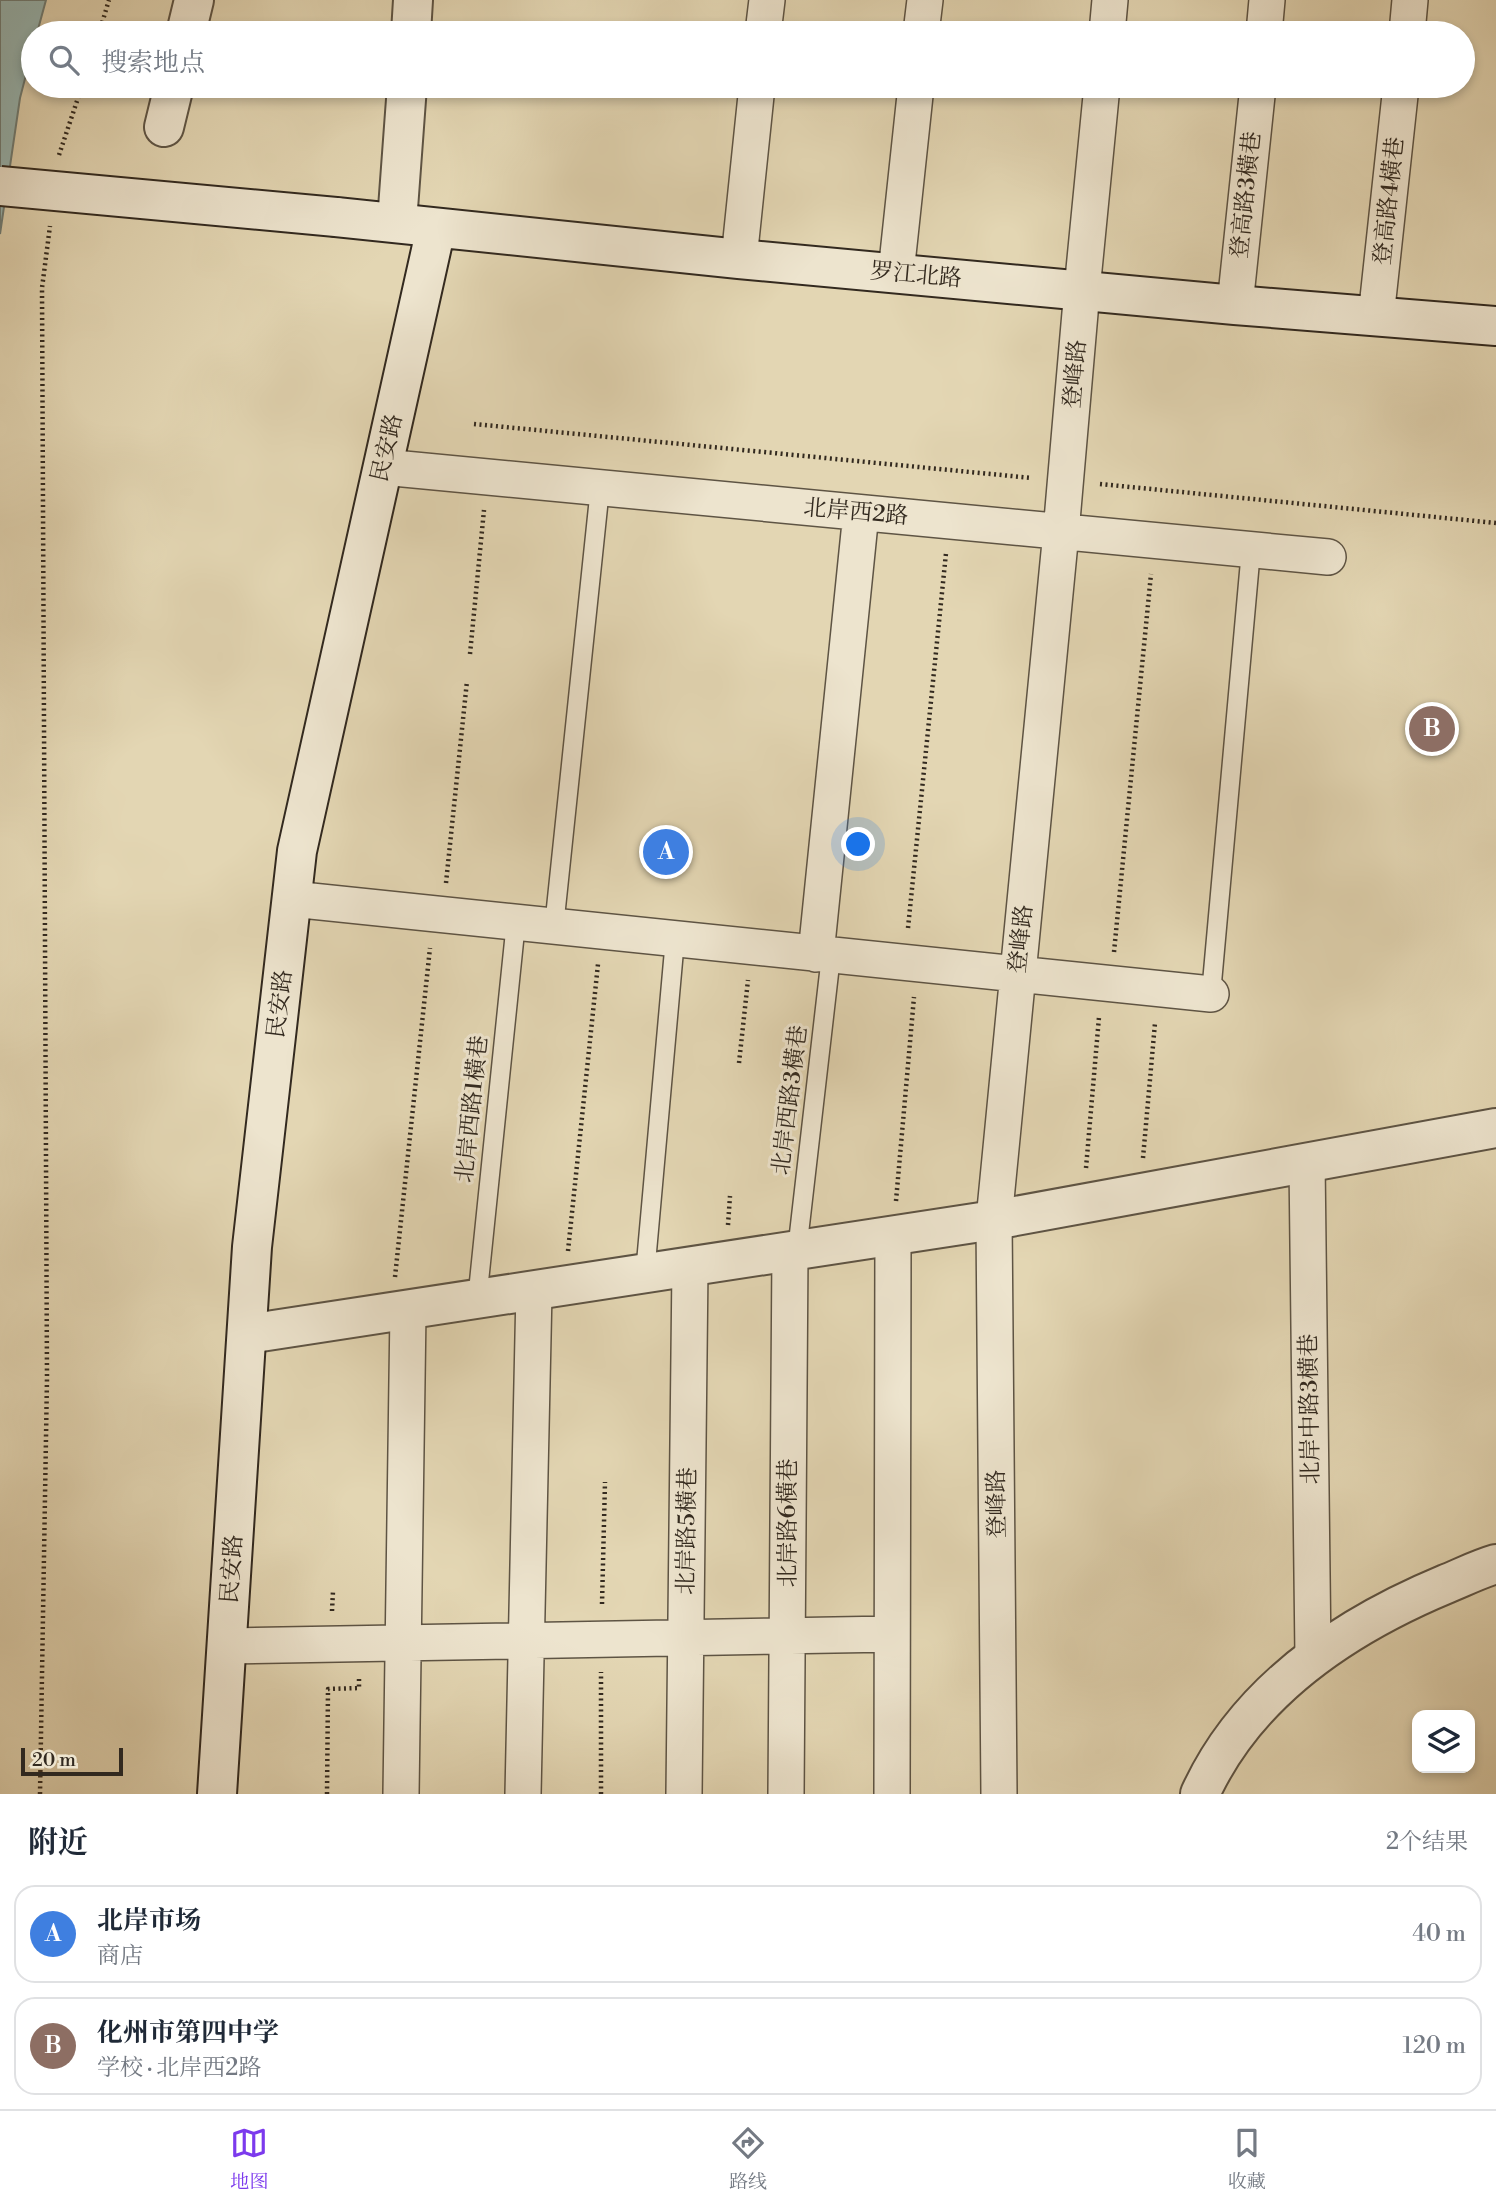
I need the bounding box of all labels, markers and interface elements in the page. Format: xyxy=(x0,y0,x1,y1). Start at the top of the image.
search box xyxy=(21,21,1475,98)
icon: search xyxy=(45,41,83,79)
text: 搜索地点 xyxy=(101,47,205,79)
street label: 登高路3橫巷 xyxy=(1225,130,1267,260)
street label: 登高路4橫巷 xyxy=(1368,136,1410,266)
street label: 罗江北路 xyxy=(869,257,963,293)
street label: 登峰路 xyxy=(1058,338,1092,410)
street label: 民安路 xyxy=(366,411,408,485)
street label: 北岸西2路 xyxy=(802,493,910,531)
pin: B xyxy=(1409,703,1455,755)
pin: A xyxy=(643,826,689,878)
your location xyxy=(841,827,875,861)
street label: 登峰路 xyxy=(1003,903,1039,975)
street label: 民安路 xyxy=(262,968,298,1040)
street label: 北岸西路3橫巷 xyxy=(767,1024,813,1176)
street label: 北岸西路1橫巷 xyxy=(450,1034,494,1184)
street label: 北岸中路3横巷 xyxy=(1295,1333,1325,1485)
street label: 北岸路6橫巷 xyxy=(774,1459,802,1587)
street label: 北岸路5橫巷 xyxy=(672,1467,702,1595)
street label: 登峰路 xyxy=(982,1469,1012,1539)
street label: 民安路 xyxy=(216,1534,248,1604)
map controls xyxy=(1412,1710,1475,1773)
button: layers xyxy=(1412,1710,1475,1773)
scale bar xyxy=(21,1745,122,1777)
text: 20 m xyxy=(32,1748,76,1772)
text: 附近 xyxy=(28,1824,88,1862)
text: 2个结果 xyxy=(1386,1828,1468,1856)
text: 北岸市场 xyxy=(97,1905,201,1937)
text: A xyxy=(45,1920,61,1948)
text: 40 m xyxy=(1412,1920,1466,1948)
text: 商店 xyxy=(97,1942,143,1970)
text: 化州市第四中学 xyxy=(97,2017,279,2049)
text: B xyxy=(44,2032,62,2060)
text: 120 m xyxy=(1402,2032,1466,2060)
text: 学校 · 北岸西2路 xyxy=(97,2054,261,2082)
tab: 地图 xyxy=(230,2124,268,2194)
tab: 路线 xyxy=(729,2124,767,2194)
tab: 收藏 xyxy=(1228,2124,1266,2194)

